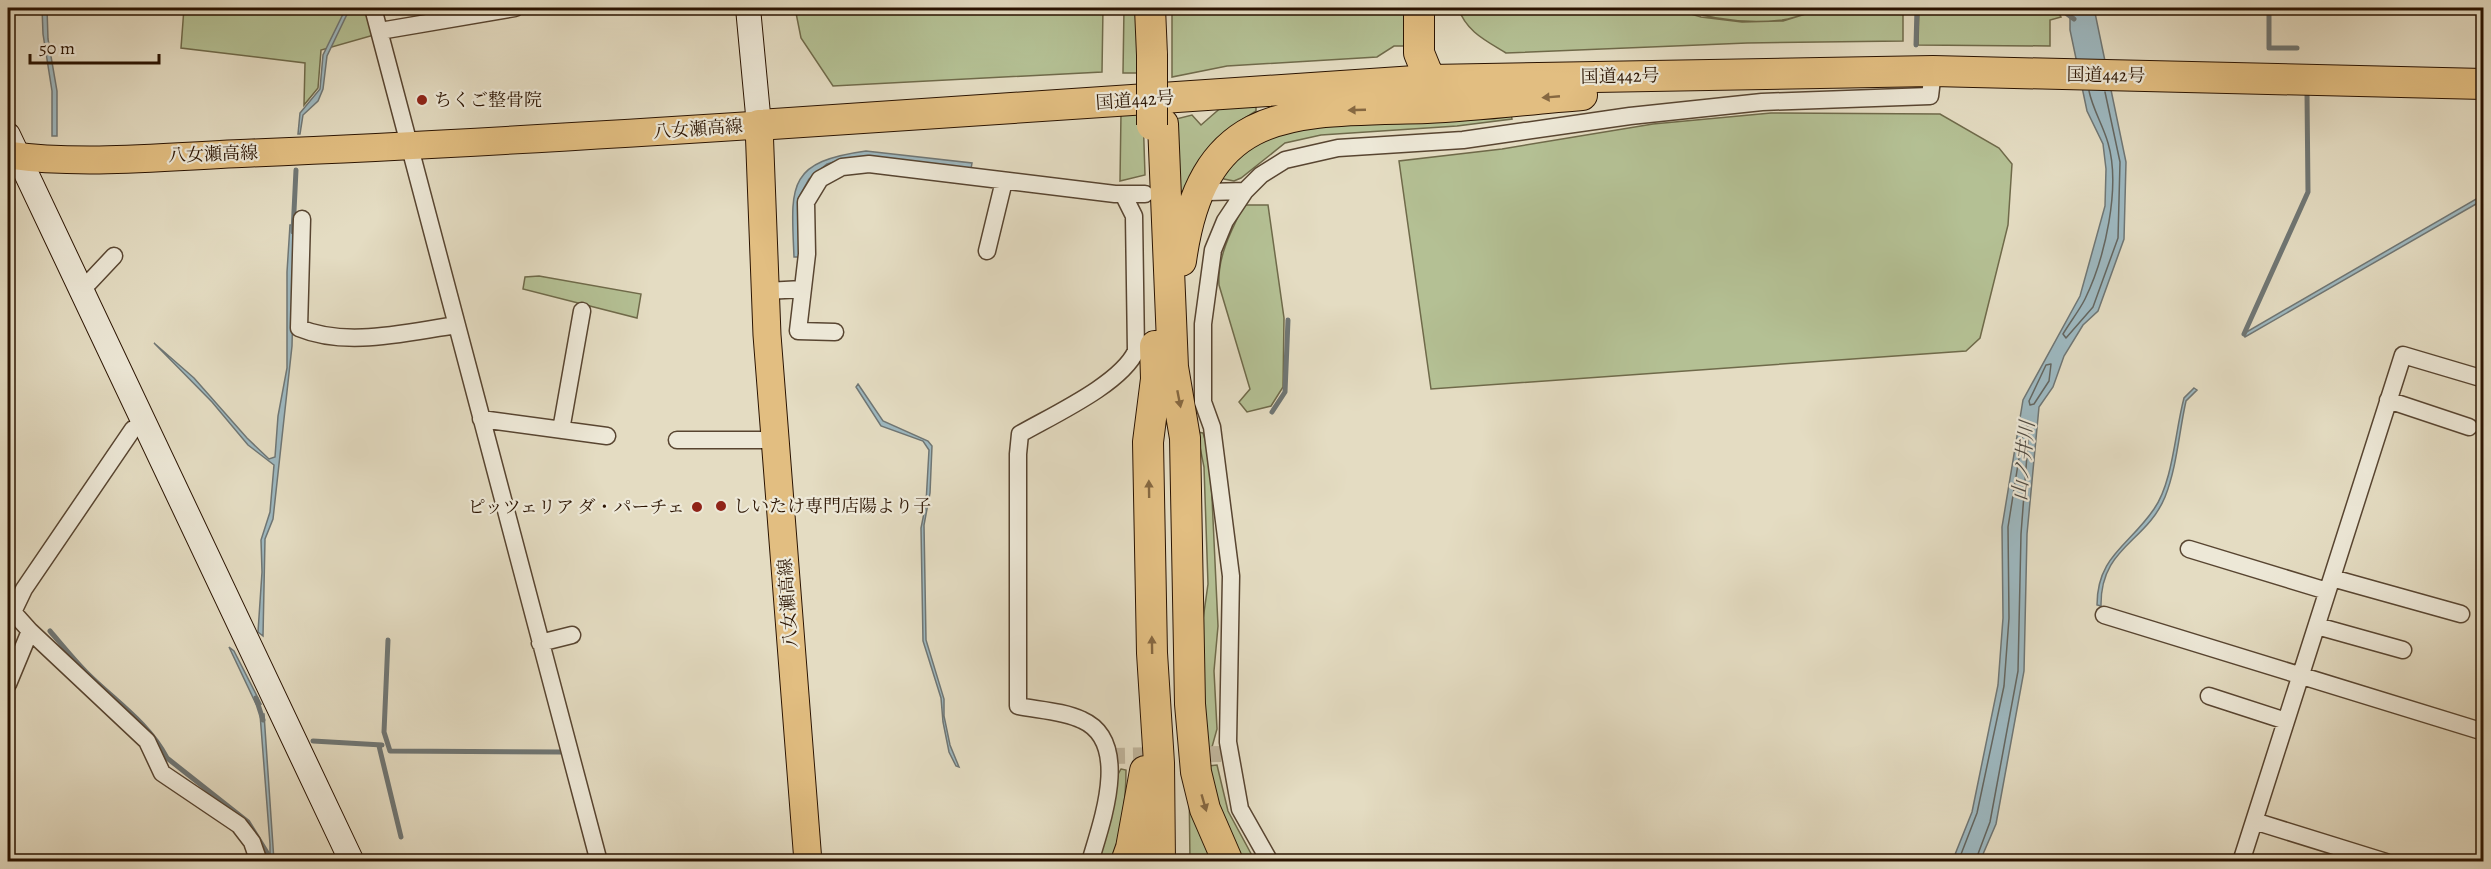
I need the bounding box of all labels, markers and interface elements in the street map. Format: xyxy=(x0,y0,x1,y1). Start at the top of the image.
scale bar xyxy=(30,27,159,65)
text: 50 m xyxy=(39,36,75,60)
street label: 国道442号 xyxy=(2066,62,2146,88)
street label: 国道442号 xyxy=(1580,63,1660,89)
street label: 国道442号 xyxy=(1095,85,1175,115)
place label: ちくご整骨院 xyxy=(434,88,542,112)
one-way arrow xyxy=(1542,92,1561,102)
marker: ちくご整骨院 xyxy=(415,93,429,107)
one-way arrow xyxy=(1347,105,1366,114)
street label: 八女瀬高線 xyxy=(652,114,744,144)
street label: 八女瀬高線 xyxy=(168,140,258,168)
one-way arrow xyxy=(1175,390,1184,409)
water label: 山ノ井川 xyxy=(2006,418,2041,502)
one-way arrow xyxy=(1144,479,1154,498)
place label: しいたけ専門店陽より子 xyxy=(733,494,931,518)
place label: ピッツェリア ダ・パーチェ xyxy=(467,495,685,519)
marker: しいたけ専門店陽より子 xyxy=(714,499,728,513)
marker: ピッツェリア ダ・パーチェ xyxy=(690,500,704,514)
street label: 八女瀬高線 xyxy=(773,557,803,649)
one-way arrow xyxy=(1147,635,1157,654)
one-way arrow xyxy=(1200,794,1209,812)

